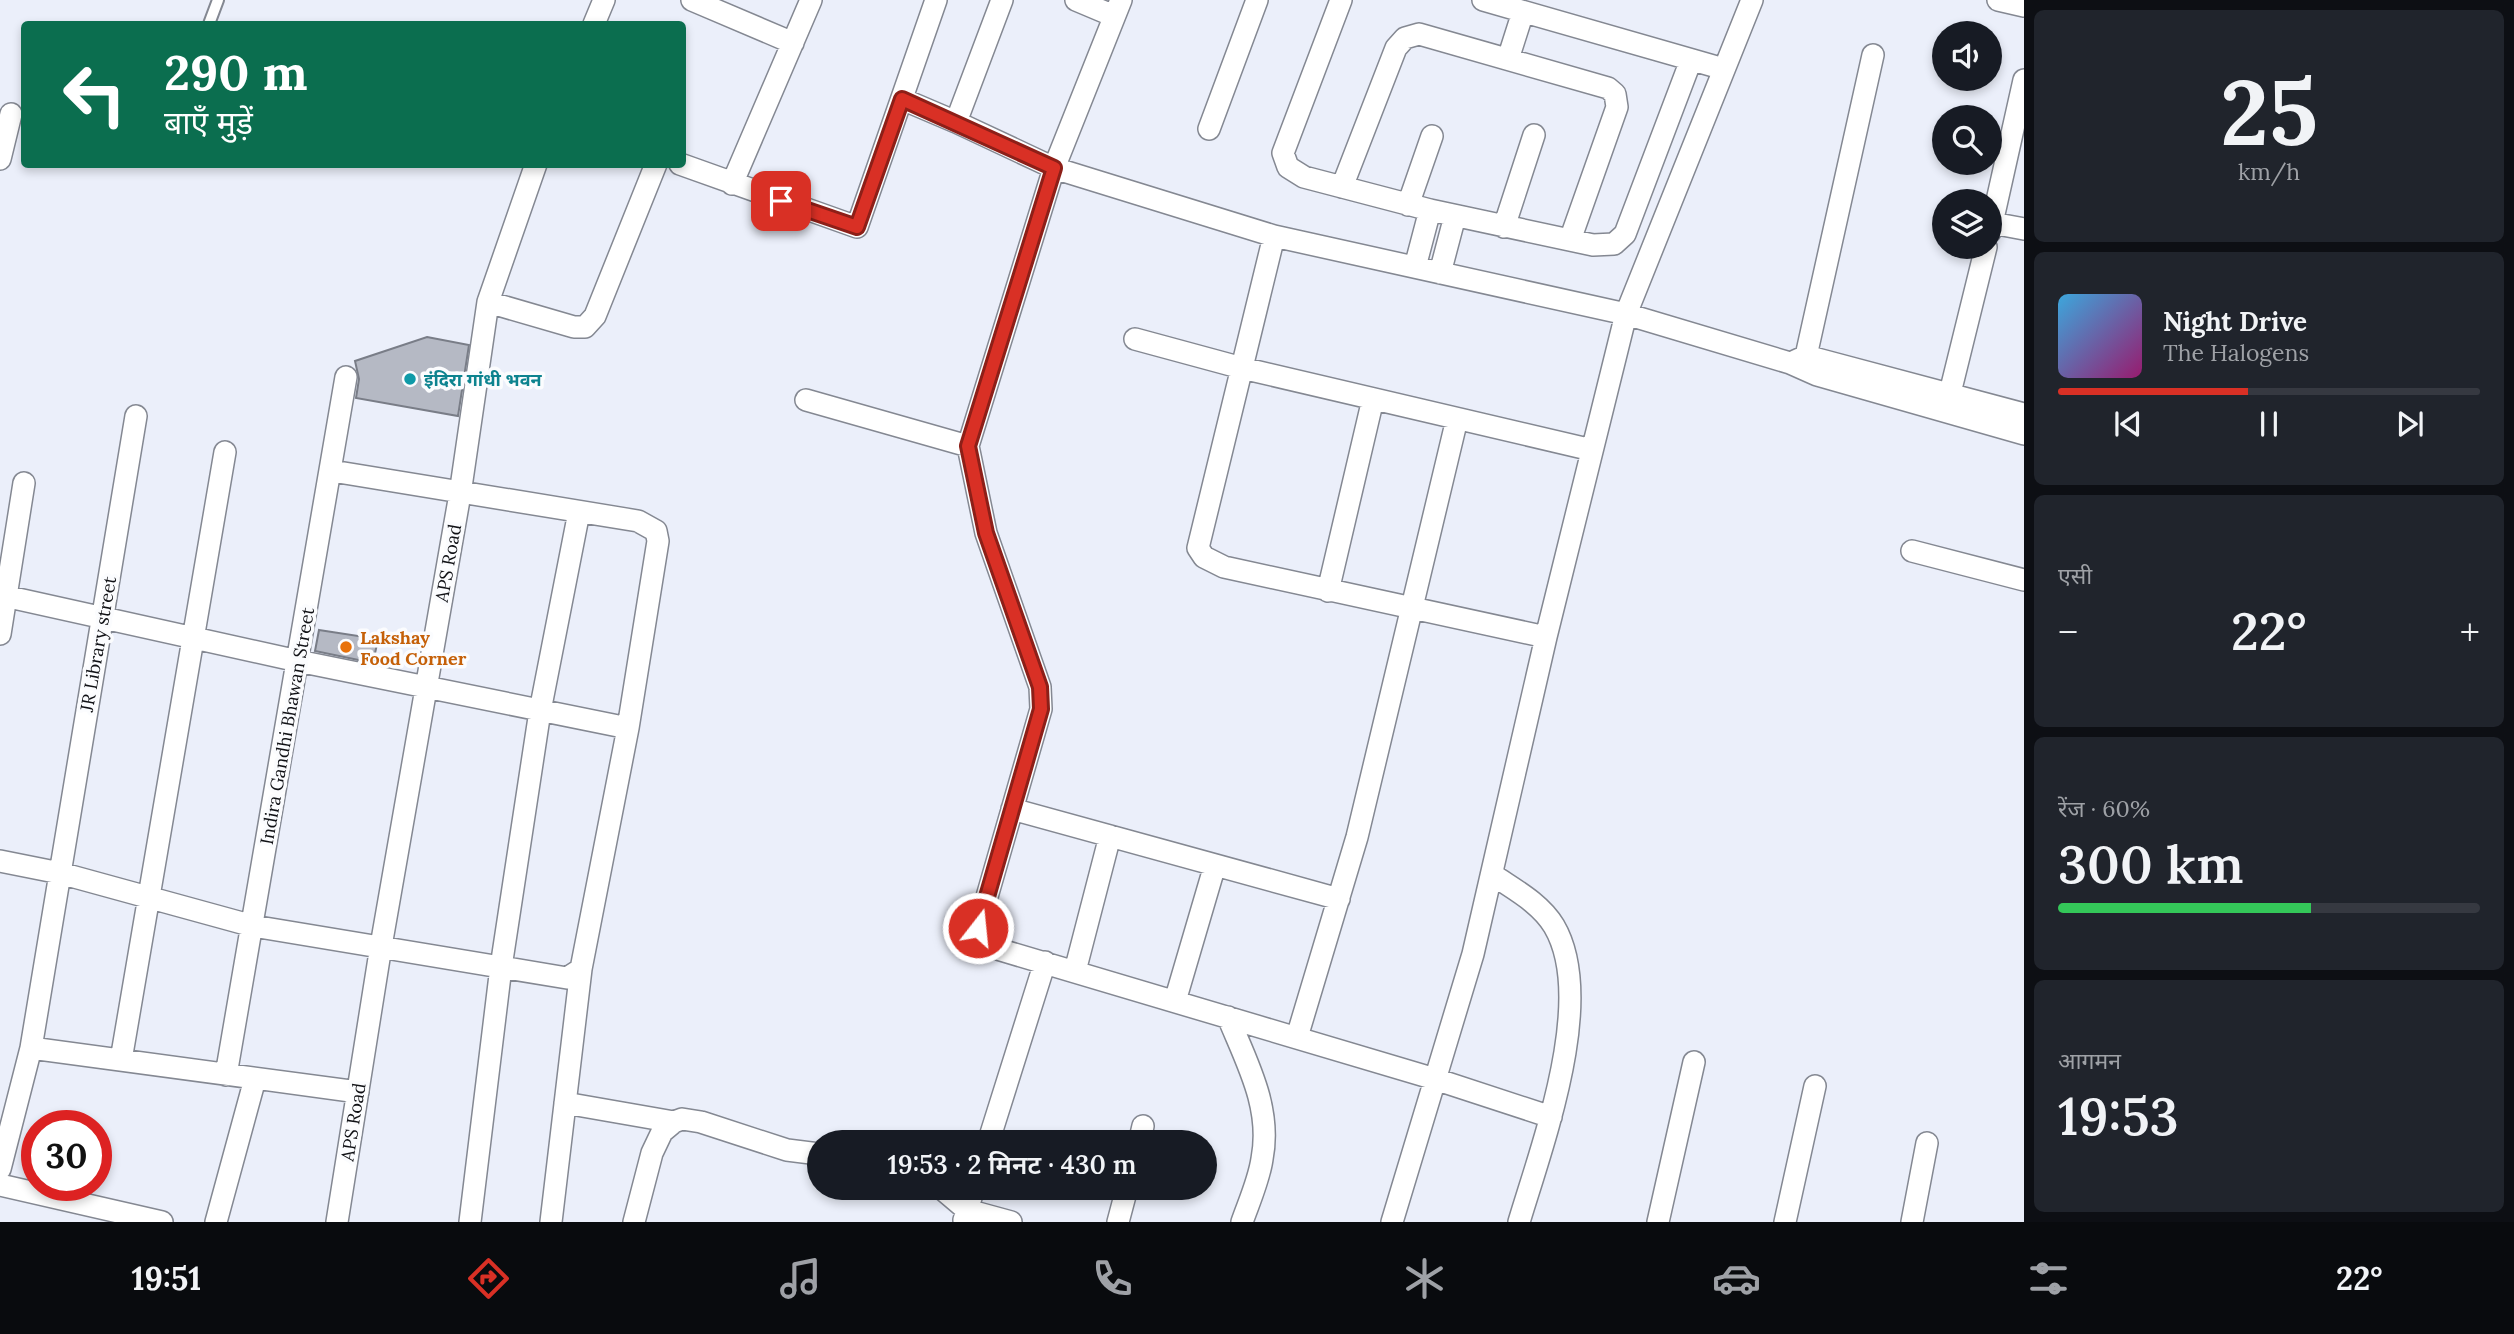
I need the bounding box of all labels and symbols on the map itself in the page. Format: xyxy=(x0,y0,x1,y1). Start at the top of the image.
pin xyxy=(751,171,811,231)
place label: इंदिरा गांधी भवन xyxy=(424,368,543,391)
marker: इंदिरा गांधी भवन xyxy=(402,371,418,387)
street label: APS Road xyxy=(430,522,466,605)
street label: JR Library street xyxy=(75,574,121,715)
street label: Indira Gandhi Bhawan Street xyxy=(255,605,319,846)
place label: Lakshay Food Corner xyxy=(360,626,467,670)
marker: Lakshay Food Corner xyxy=(338,639,354,655)
position arrow xyxy=(941,891,1015,965)
street label: APS Road xyxy=(335,1081,371,1164)
speed limit sign: 30 xyxy=(21,1110,112,1201)

